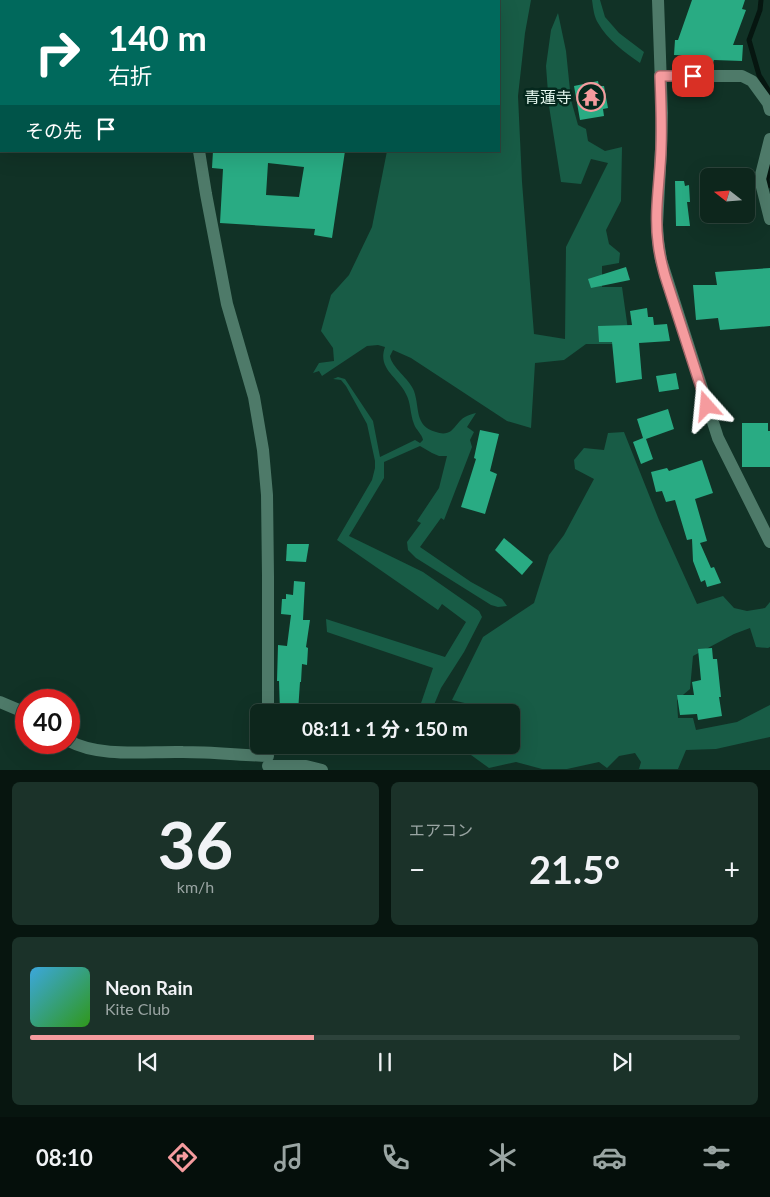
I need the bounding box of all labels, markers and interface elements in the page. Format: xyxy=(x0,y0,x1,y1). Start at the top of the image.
text: 140 m xyxy=(108,16,207,58)
icon: right xyxy=(25,20,90,85)
pin xyxy=(672,55,714,97)
text: 右折 xyxy=(108,62,152,89)
icon: arrive xyxy=(679,62,707,90)
temple icon: 青蓮寺 xyxy=(576,82,606,112)
place label: 青蓮寺 xyxy=(524,87,572,106)
icon: arrive xyxy=(92,115,120,143)
text: その先 xyxy=(25,119,82,142)
north arrow xyxy=(700,168,755,222)
map controls xyxy=(700,168,755,223)
position arrow xyxy=(680,379,732,431)
speed limit sign: 40 xyxy=(15,689,80,754)
text: 08:11 · 1 分 · 150 m xyxy=(302,717,468,740)
text: 36 xyxy=(158,805,233,883)
text: エアコン xyxy=(409,820,473,839)
text: 21.5° xyxy=(529,846,620,892)
text: − xyxy=(409,852,425,886)
text: + xyxy=(724,852,740,886)
text: km/h xyxy=(177,877,214,896)
text: Neon Rain xyxy=(105,976,193,999)
text: Kite Club xyxy=(105,999,170,1018)
icon: previous xyxy=(134,1048,162,1076)
icon: pause xyxy=(371,1048,399,1076)
icon: next xyxy=(608,1048,636,1076)
icon: directions xyxy=(165,1140,200,1175)
icon: music xyxy=(271,1140,306,1175)
icon: phone xyxy=(378,1140,413,1175)
icon: climate xyxy=(485,1140,520,1175)
icon: car xyxy=(592,1140,627,1175)
icon: filters xyxy=(699,1140,734,1175)
text: 08:10 xyxy=(36,1144,93,1171)

